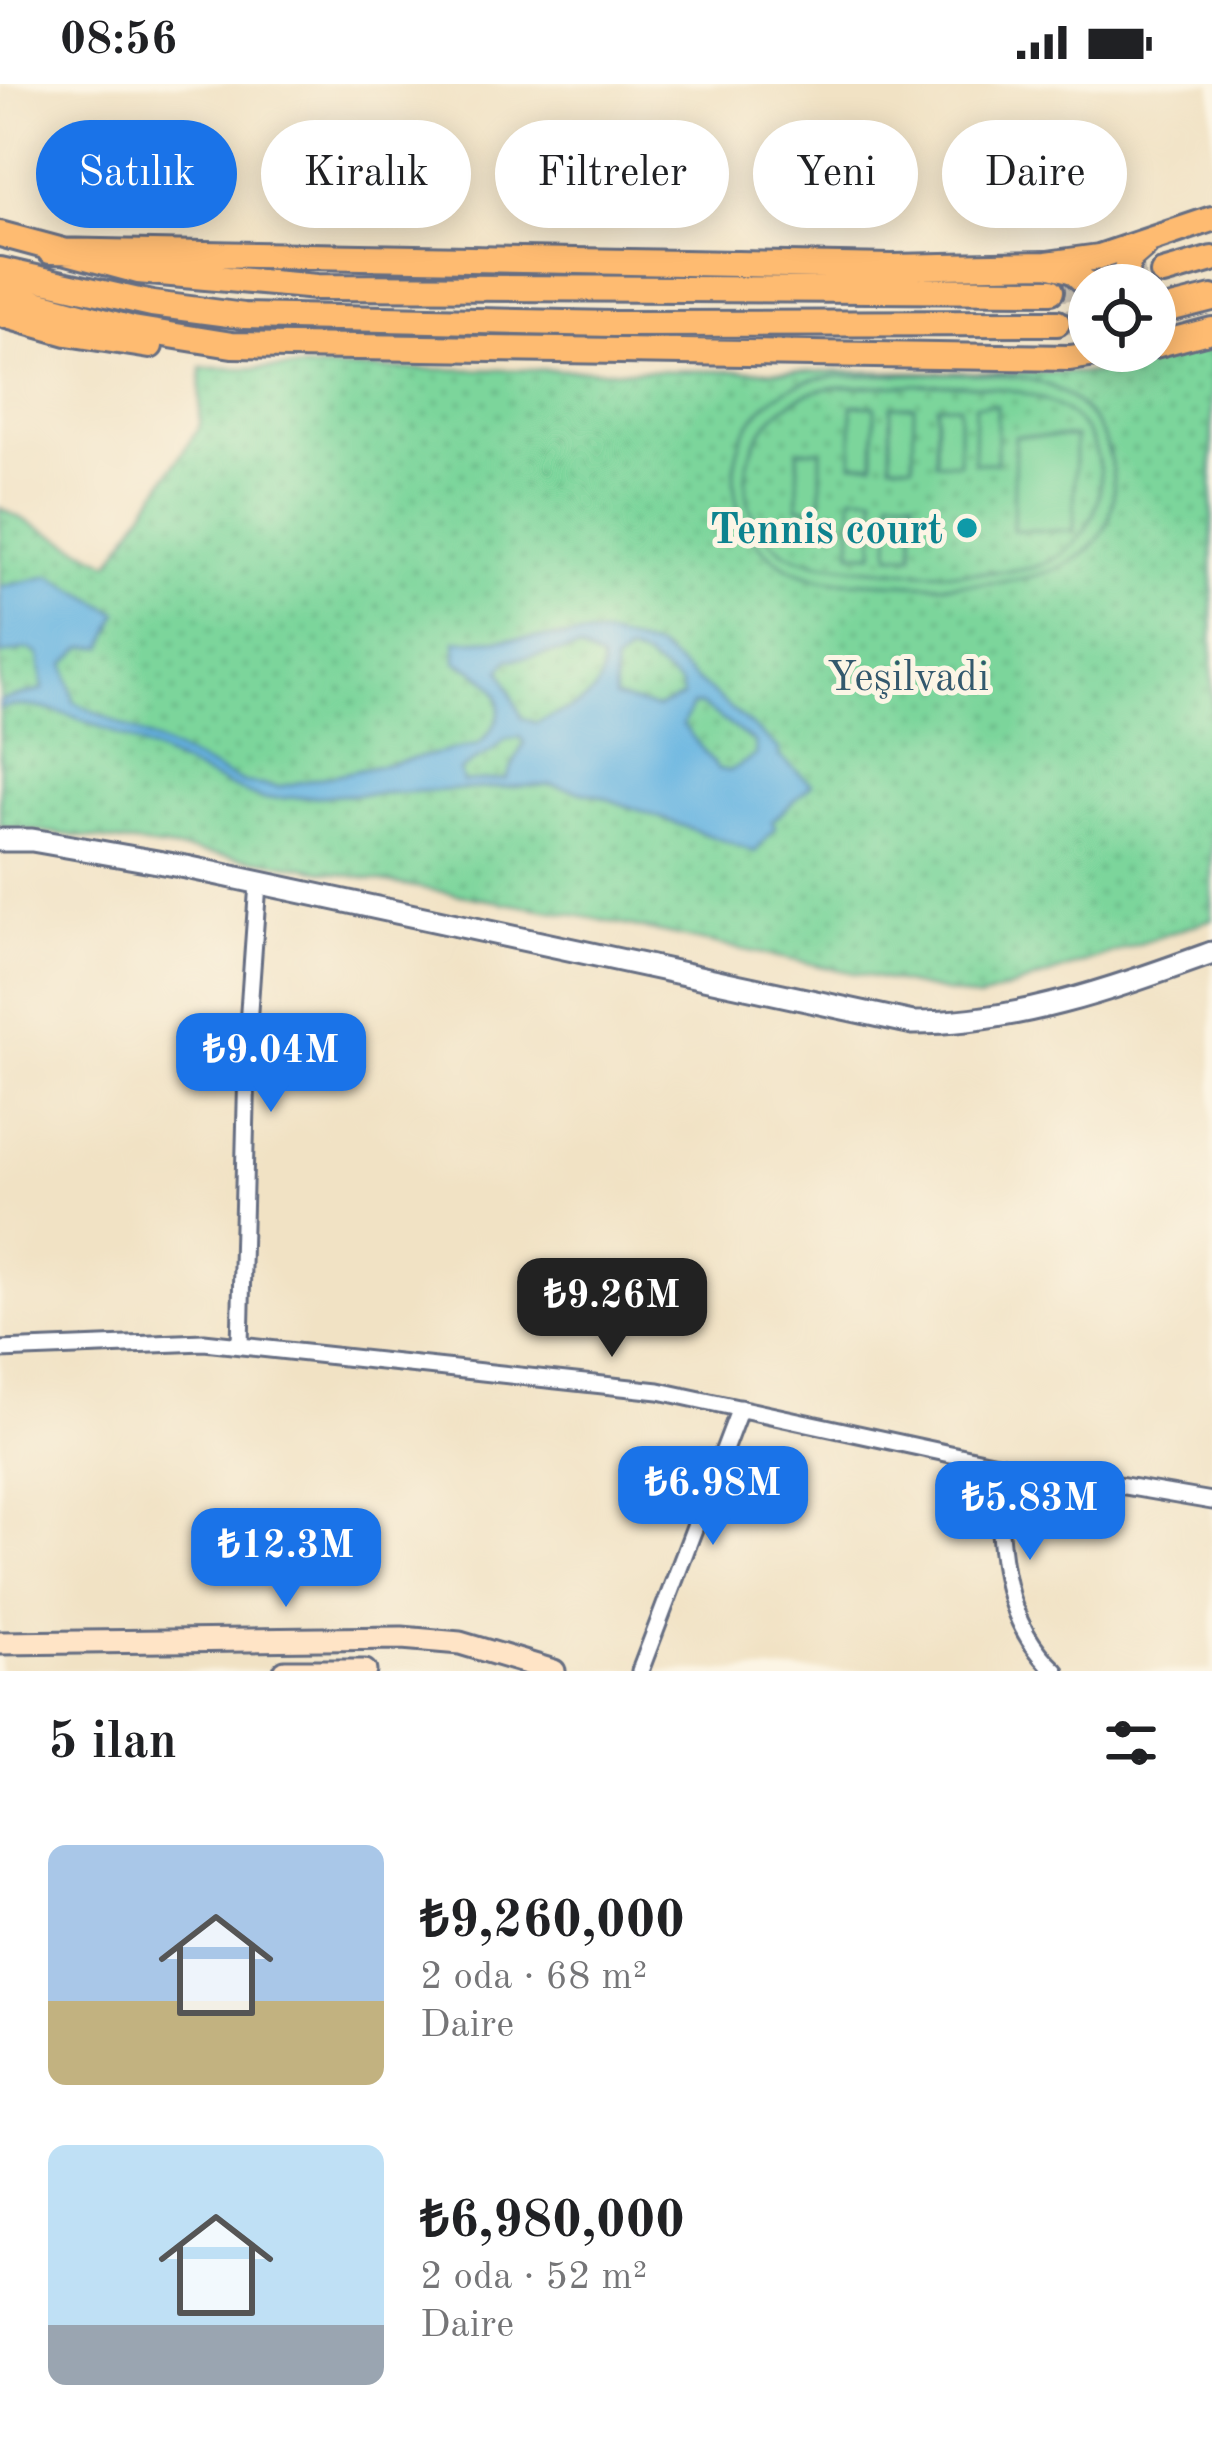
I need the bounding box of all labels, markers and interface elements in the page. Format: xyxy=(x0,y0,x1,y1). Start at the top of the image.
text: 08:56 xyxy=(60,19,177,64)
chip: Satılık xyxy=(36,120,237,228)
chip: Kiralık xyxy=(261,120,471,228)
chip: Filtreler xyxy=(495,120,729,228)
chip: Yeni xyxy=(753,120,918,228)
chip: Daire xyxy=(942,120,1127,228)
map controls xyxy=(1068,264,1176,372)
button: locate xyxy=(1068,264,1176,372)
place label: Tennis court xyxy=(709,511,943,553)
marker: Tennis court xyxy=(954,515,980,541)
park label: Yeşilvadi xyxy=(827,658,989,700)
pin: ₺9.04M xyxy=(173,1013,369,1115)
text: ₺9.04M xyxy=(203,1032,339,1071)
pin: ₺9.26M xyxy=(514,1258,710,1360)
text: ₺9.26M xyxy=(544,1277,680,1316)
pin: ₺6.98M xyxy=(615,1446,811,1548)
pin: ₺5.83M xyxy=(932,1461,1128,1563)
text: ₺6.98M xyxy=(645,1465,781,1504)
text: ₺5.83M xyxy=(962,1480,1098,1519)
pin: ₺12.3M xyxy=(188,1508,384,1610)
text: ₺12.3M xyxy=(218,1527,354,1566)
icon: filters xyxy=(1098,1710,1164,1776)
text: 5 ilan xyxy=(48,1718,177,1769)
icon: home xyxy=(144,1893,288,2037)
text: ₺9,260,000 xyxy=(420,1897,685,1948)
text: 2 oda · 68 m² xyxy=(420,1958,647,1997)
text: Daire xyxy=(420,2006,514,2045)
icon: home xyxy=(144,2193,288,2337)
text: ₺6,980,000 xyxy=(420,2197,685,2248)
text: 2 oda · 52 m² xyxy=(420,2258,647,2297)
text: Daire xyxy=(420,2306,514,2345)

